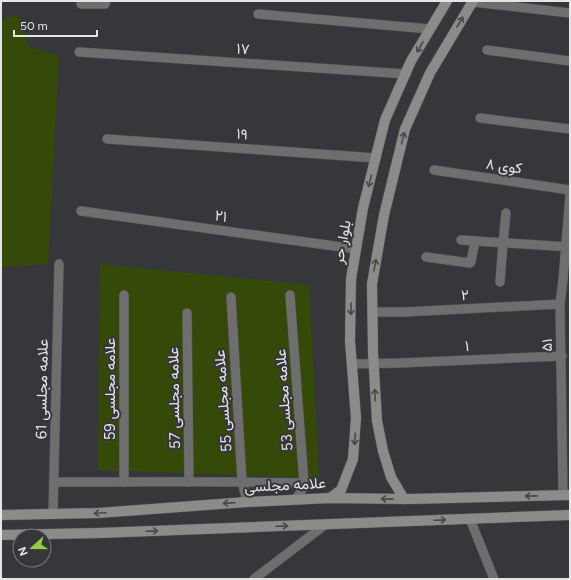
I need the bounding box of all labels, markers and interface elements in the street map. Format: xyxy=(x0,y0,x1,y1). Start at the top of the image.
scale bar xyxy=(14,12,97,38)
one-way arrow xyxy=(457,16,465,28)
text: 50 m xyxy=(20,19,48,33)
street label: ۱۷ xyxy=(236,40,250,58)
one-way arrow xyxy=(415,41,423,53)
street label: ۱۹ xyxy=(236,125,248,143)
one-way arrow xyxy=(400,132,407,145)
street label: کوی ۸ xyxy=(485,155,524,178)
one-way arrow xyxy=(366,174,373,187)
street label: ۲۱ xyxy=(214,206,228,226)
street label: بلوار حر xyxy=(329,219,355,266)
one-way arrow xyxy=(372,259,380,272)
street label: ۲ xyxy=(461,286,470,304)
one-way arrow xyxy=(347,302,355,315)
street label: ۱ xyxy=(465,337,469,355)
street label: علامه مجلسی 59 xyxy=(101,338,120,440)
street label: ۵۱ xyxy=(538,338,556,352)
street label: علامه مجلسی 61 xyxy=(32,339,53,439)
street label: علامه مجلسی 57 xyxy=(164,347,185,449)
street label: علامه مجلسی 53 xyxy=(271,348,298,452)
street label: علامه مجلسی 55 xyxy=(210,349,237,453)
one-way arrow xyxy=(372,389,379,402)
one-way arrow xyxy=(351,432,358,445)
street label: علامه مجلسی xyxy=(244,474,327,497)
one-way arrow xyxy=(525,492,538,500)
one-way arrow xyxy=(381,495,394,502)
one-way arrow xyxy=(223,500,236,507)
one-way arrow xyxy=(94,509,107,516)
one-way arrow xyxy=(433,516,446,524)
one-way arrow xyxy=(275,522,288,530)
one-way arrow xyxy=(145,527,158,535)
north arrow xyxy=(12,528,52,568)
text: N xyxy=(16,545,31,558)

